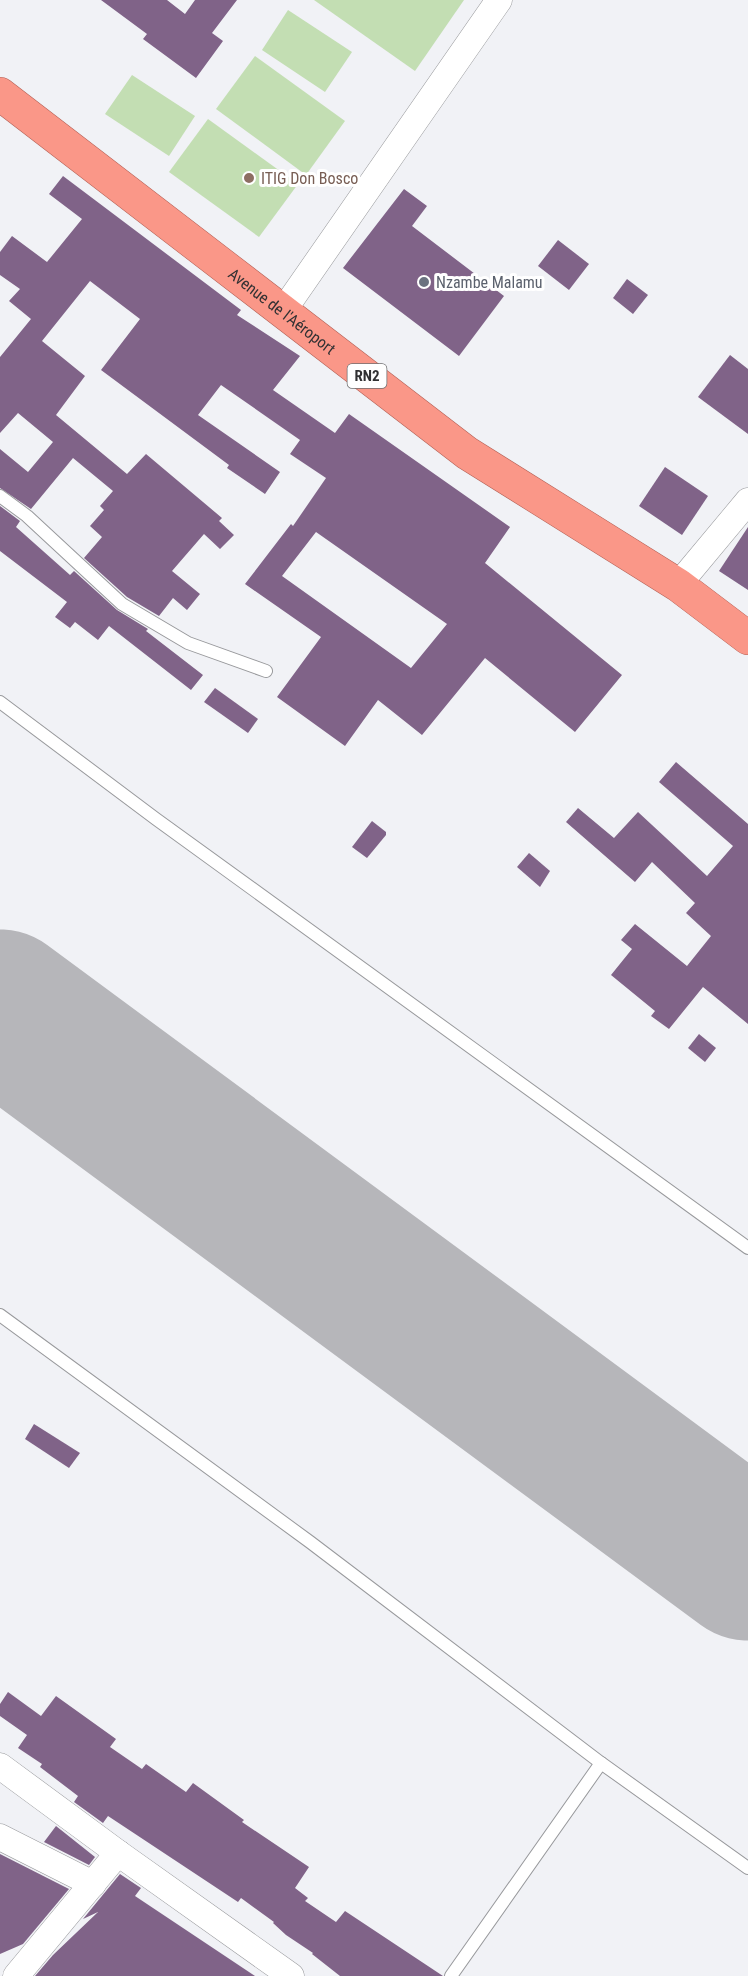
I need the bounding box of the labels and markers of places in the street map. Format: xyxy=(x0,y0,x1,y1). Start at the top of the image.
place label: ITIG Don Bosco xyxy=(261,169,358,188)
marker: ITIG Don Bosco xyxy=(242,171,256,185)
place label: Nzambe Malamu xyxy=(436,273,543,292)
marker: Nzambe Malamu xyxy=(417,275,431,289)

